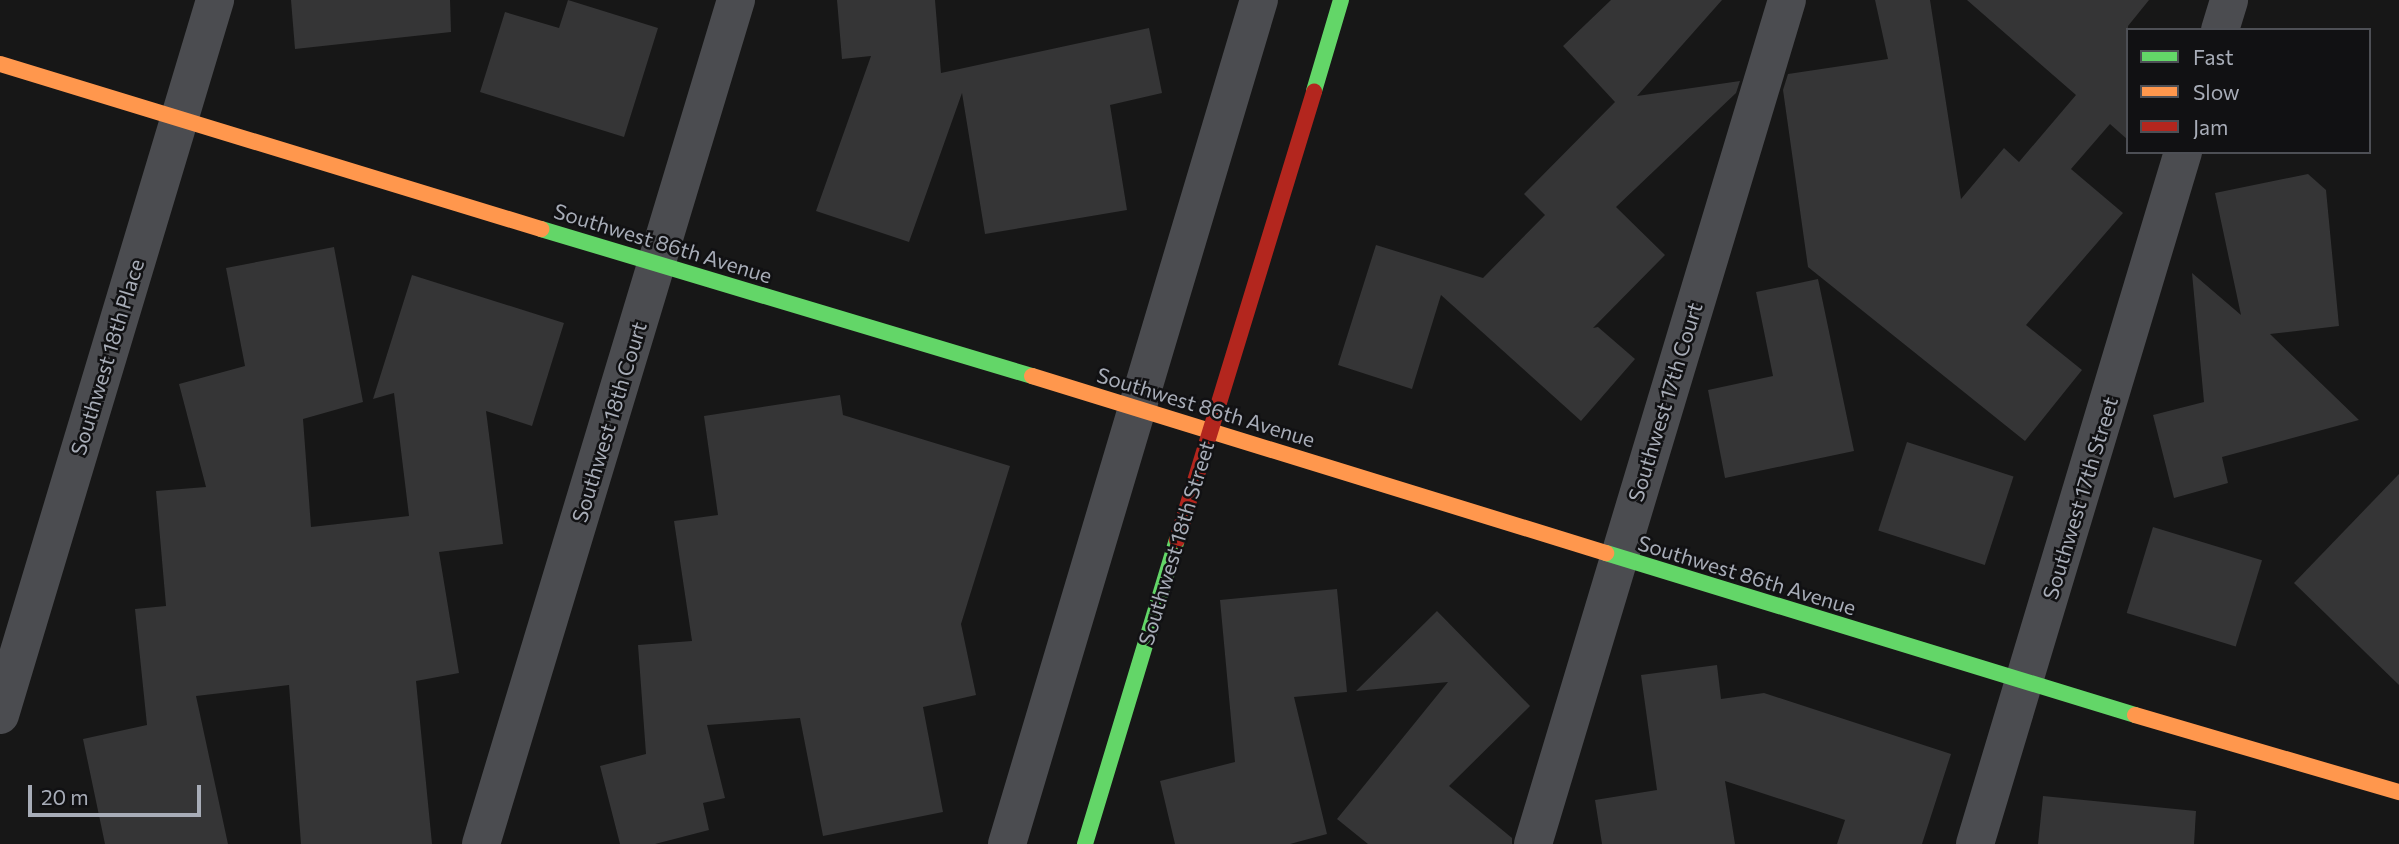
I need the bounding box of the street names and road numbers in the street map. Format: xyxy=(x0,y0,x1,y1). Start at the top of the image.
street label: Southwest 86th Avenue xyxy=(551,198,775,288)
street label: Southwest 18th Place xyxy=(65,256,149,458)
street label: Southwest 17th Court xyxy=(1623,299,1707,505)
street label: Southwest 18th Court xyxy=(566,319,652,525)
street label: Southwest 86th Avenue xyxy=(1094,362,1318,452)
street label: Southwest 17th Street xyxy=(2037,394,2123,602)
street label: Southwest 18th Street xyxy=(1133,438,1219,648)
street label: Southwest 86th Avenue xyxy=(1635,530,1859,620)

